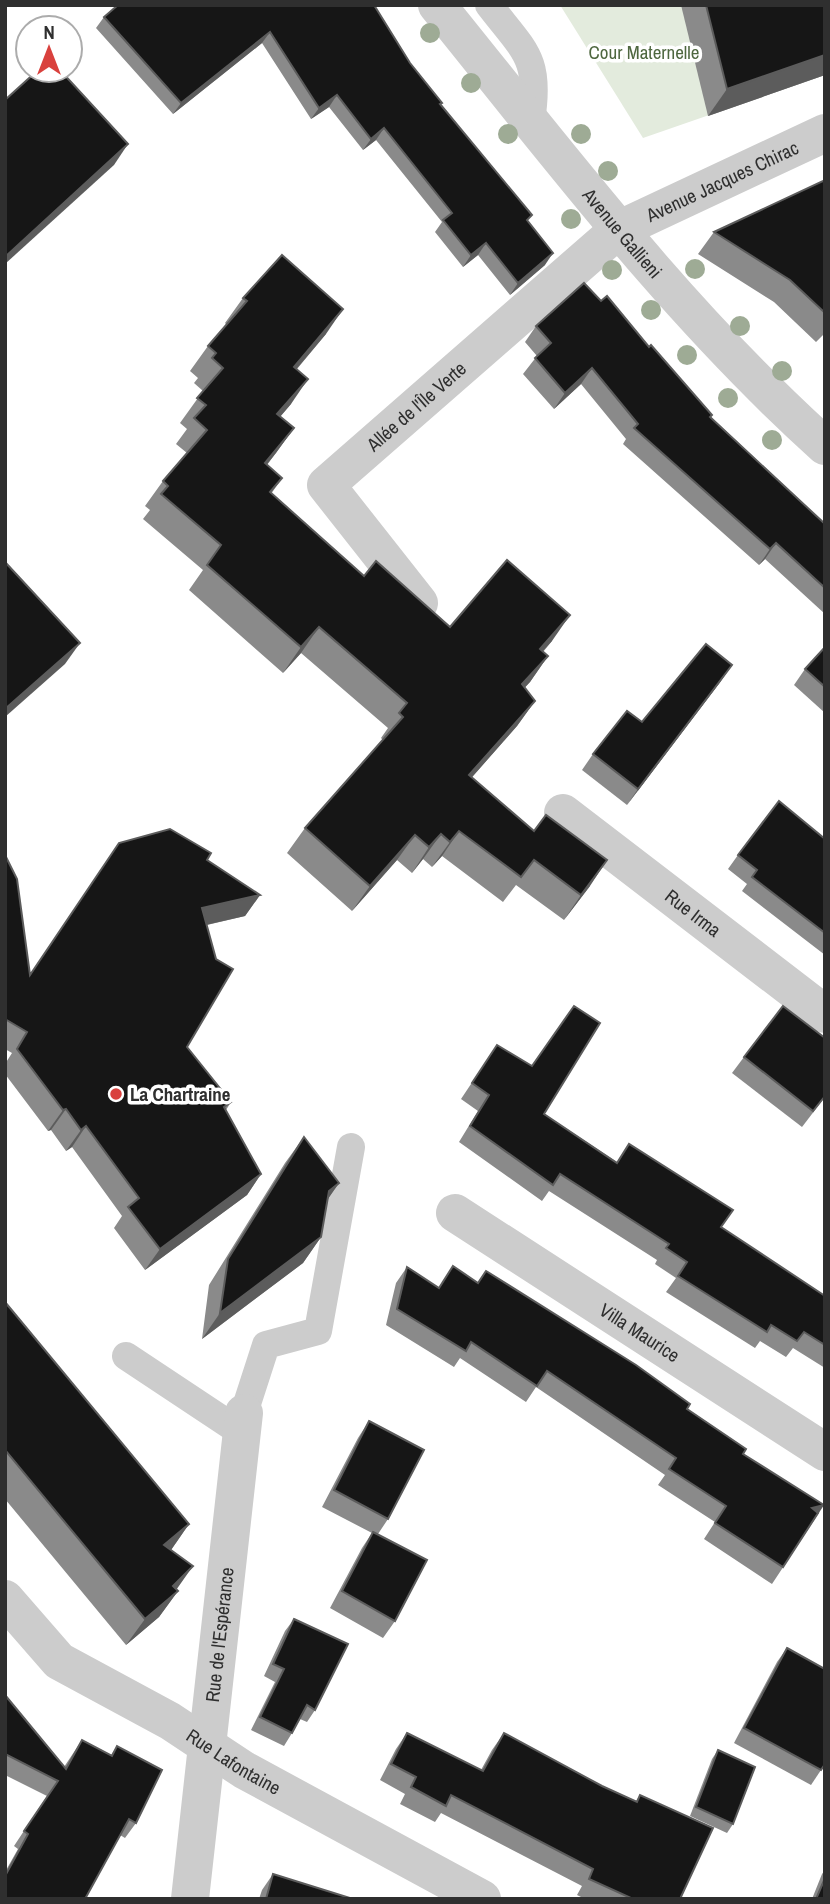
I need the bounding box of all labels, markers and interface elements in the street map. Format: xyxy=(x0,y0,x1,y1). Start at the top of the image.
north arrow xyxy=(14,14,84,84)
text: N xyxy=(43,19,55,45)
park label: Cour Maternelle xyxy=(589,39,699,65)
street label: Avenue Jacques Chirac xyxy=(641,134,803,228)
street label: Avenue Gallieni xyxy=(576,182,668,284)
street label: Allée de l'Île Verte xyxy=(360,356,472,458)
street label: Rue Irma xyxy=(660,883,727,943)
place label: La Chartraine xyxy=(130,1081,231,1107)
marker: La Chartraine xyxy=(108,1086,124,1102)
street label: Villa Maurice xyxy=(595,1297,685,1368)
street label: Rue de l'Espérance xyxy=(199,1566,240,1703)
street label: Rue Lafontaine xyxy=(181,1722,286,1801)

